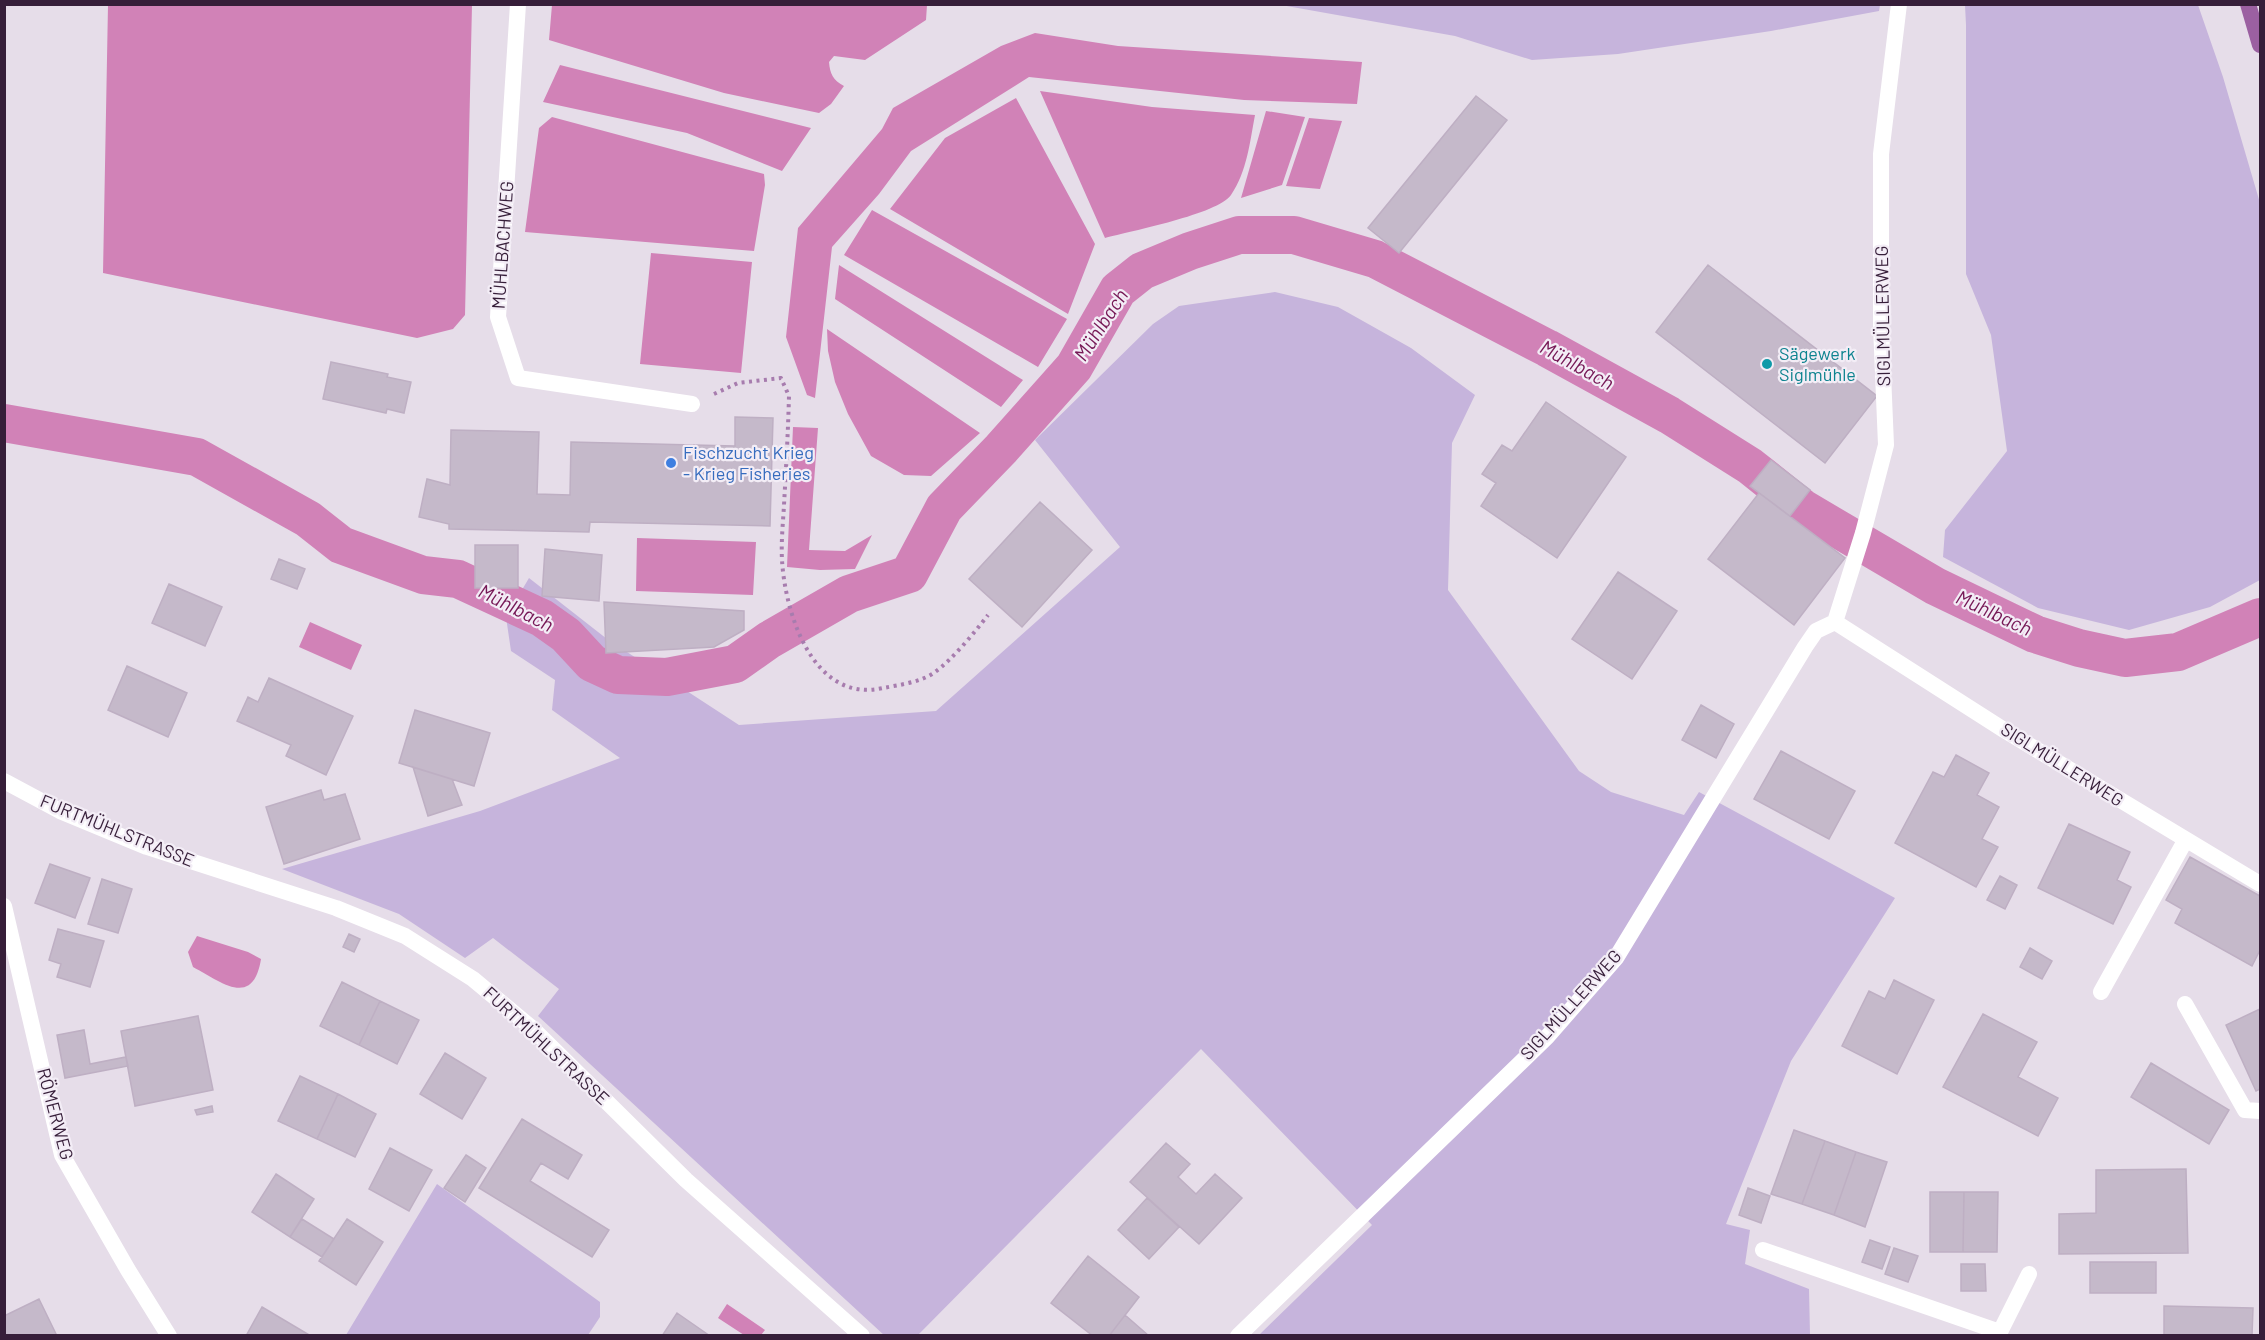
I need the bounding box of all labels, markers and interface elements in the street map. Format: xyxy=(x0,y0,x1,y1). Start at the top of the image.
street label: MÜHLBACHWEG xyxy=(487,180,517,310)
street label: SIGLMÜLLERWEG xyxy=(1870,246,1894,387)
water label: Mühlbach xyxy=(1068,284,1132,365)
water label: Mühlbach xyxy=(1536,334,1619,394)
place label: Sägewerk Siglmühle xyxy=(1779,342,1856,385)
marker: Sägewerk Siglmühle xyxy=(1760,357,1774,371)
place label: Fischzucht Krieg - Krieg Fisheries xyxy=(683,441,814,484)
marker: Fischzucht Krieg - Krieg Fisheries xyxy=(664,456,678,470)
water label: Mühlbach xyxy=(475,578,558,636)
water label: Mühlbach xyxy=(1953,584,2036,640)
street label: SIGLMÜLLERWEG xyxy=(1997,718,2128,811)
street label: FURTMÜHLSTRASSE xyxy=(37,789,197,871)
street label: SIGLMÜLLERWEG xyxy=(1515,945,1625,1064)
street label: FURTMÜHLSTRASSE xyxy=(479,981,614,1109)
street label: RÖMERWEG xyxy=(33,1065,79,1162)

